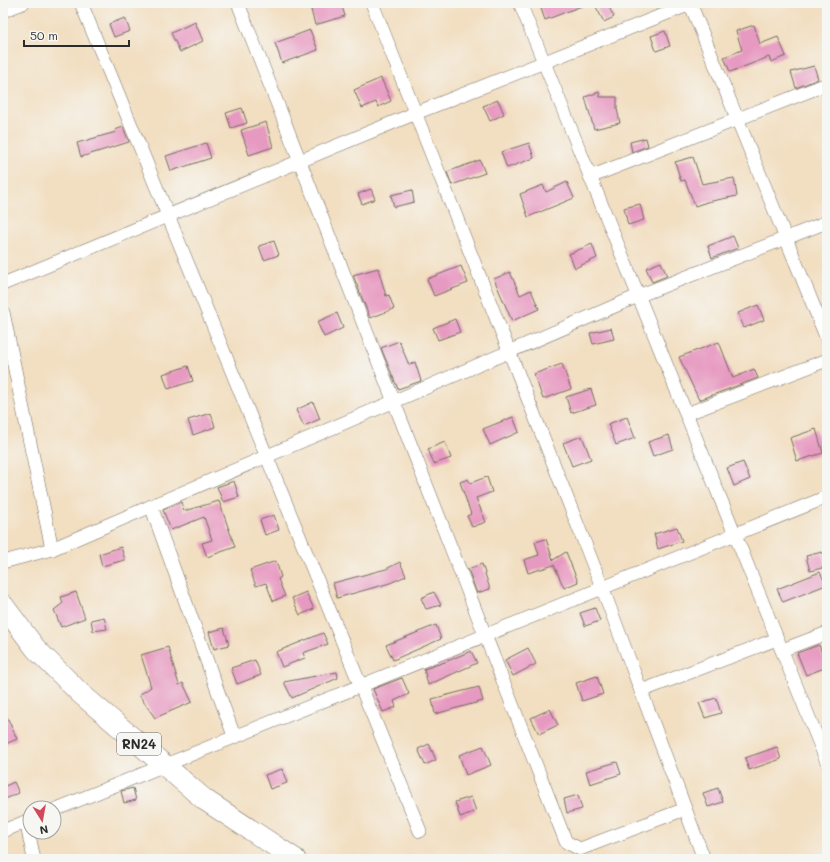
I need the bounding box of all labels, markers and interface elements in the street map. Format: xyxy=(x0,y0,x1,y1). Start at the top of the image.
scale bar xyxy=(24,22,129,48)
text: 50 m xyxy=(30,27,58,43)
road number: RN24 xyxy=(117,733,161,755)
north arrow xyxy=(22,800,62,840)
text: N xyxy=(38,822,50,838)

